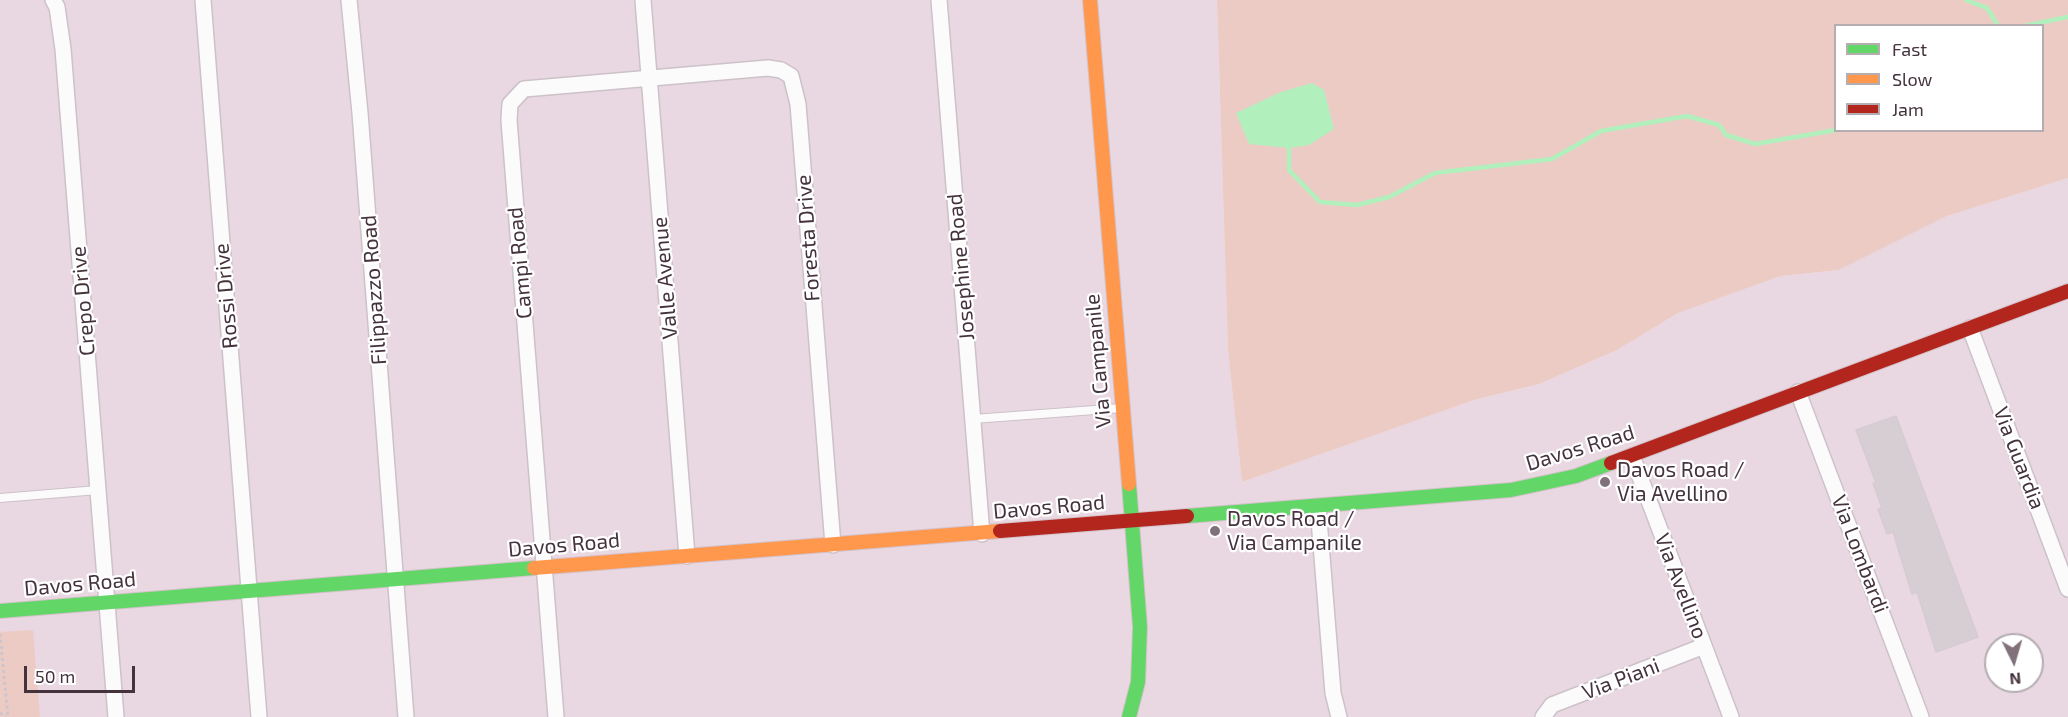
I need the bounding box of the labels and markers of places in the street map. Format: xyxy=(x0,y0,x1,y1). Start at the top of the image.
place label: Davos Road / Via Avellino xyxy=(1617,457,1745,507)
marker: Davos Road / Via Avellino xyxy=(1598,475,1612,489)
place label: Davos Road / Via Campanile xyxy=(1227,506,1362,556)
marker: Davos Road / Via Campanile xyxy=(1208,524,1222,538)

